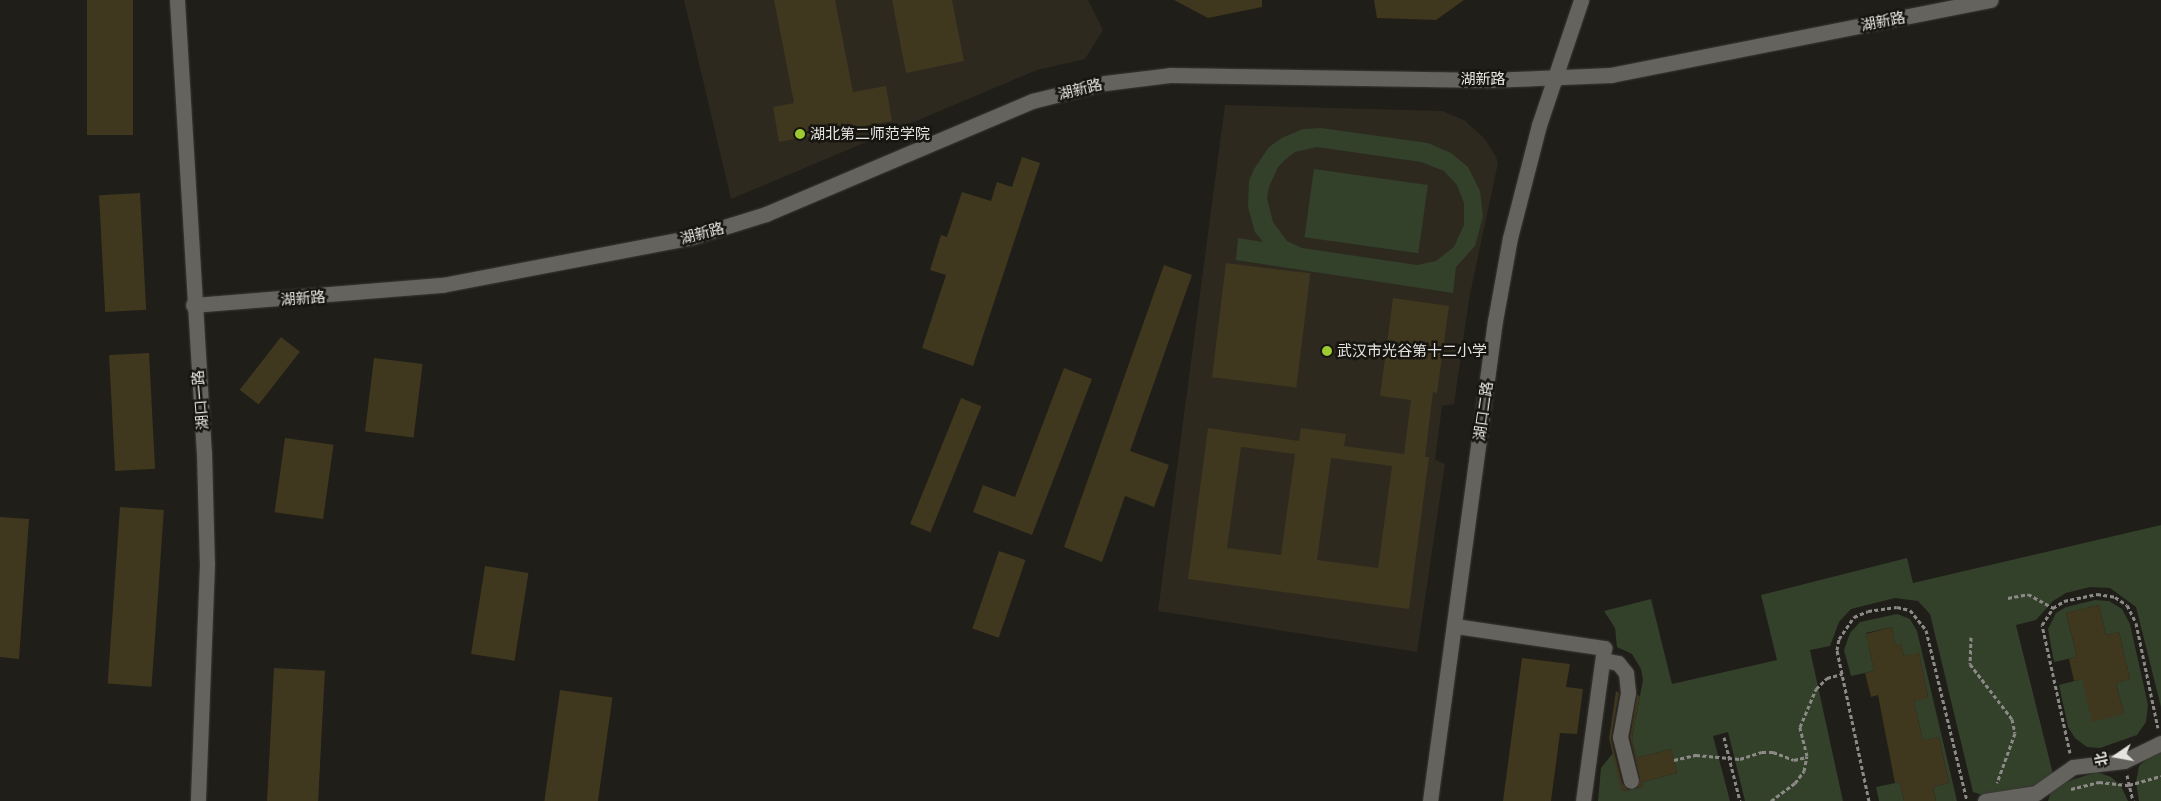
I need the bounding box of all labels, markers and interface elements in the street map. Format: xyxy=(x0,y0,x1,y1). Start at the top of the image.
street label: 湖新路 xyxy=(1859,8,1907,34)
street label: 湖新路 xyxy=(1461,70,1505,88)
street label: 湖新路 xyxy=(1056,75,1104,103)
place label: 湖北第二师范学院 xyxy=(810,125,930,143)
marker: 湖北第二师范学院 xyxy=(794,128,806,140)
street label: 湖新路 xyxy=(678,218,726,248)
street label: 湖新路 xyxy=(280,287,326,309)
place label: 武汉市光谷第十二小学 xyxy=(1337,342,1487,360)
marker: 武汉市光谷第十二小学 xyxy=(1321,345,1333,357)
street label: 湖口一路 xyxy=(188,369,212,431)
street label: 湖口二路 xyxy=(1470,380,1496,442)
north arrow xyxy=(2091,731,2141,781)
text: 北 xyxy=(2090,750,2112,768)

